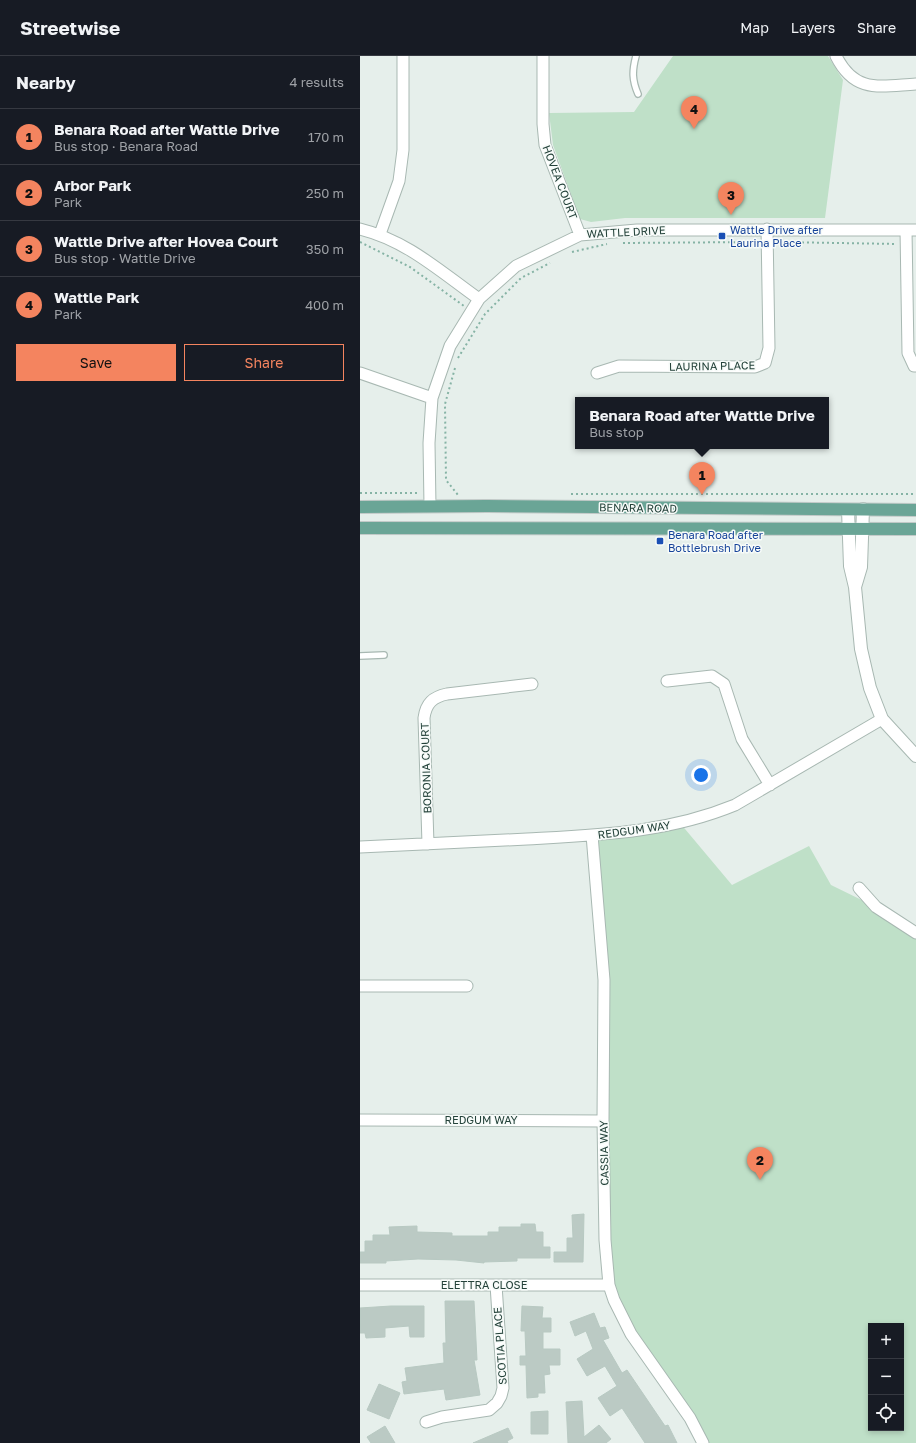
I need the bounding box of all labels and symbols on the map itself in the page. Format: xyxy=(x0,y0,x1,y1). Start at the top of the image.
pin: 4 xyxy=(681,96,707,129)
street label: HOVEA COURT xyxy=(540,143,581,221)
pin: 3 xyxy=(718,182,744,215)
street label: WATTLE DRIVE xyxy=(586,223,666,240)
place label: Wattle Drive after Laurina Place xyxy=(730,223,824,249)
marker: Wattle Drive after Laurina Place xyxy=(717,231,727,241)
street label: LAURINA PLACE xyxy=(669,358,755,373)
pin: 1 xyxy=(689,462,715,495)
street label: BENARA ROAD xyxy=(599,500,677,515)
place label: Benara Road after Bottlebrush Drive xyxy=(668,528,764,554)
marker: Benara Road after Bottlebrush Drive xyxy=(655,536,665,546)
street label: BORONIA COURT xyxy=(417,722,434,814)
your location xyxy=(691,765,711,785)
street label: REDGUM WAY xyxy=(597,818,671,841)
street label: REDGUM WAY xyxy=(444,1113,518,1126)
street label: CASSIA WAY xyxy=(596,1120,611,1186)
pin: 2 xyxy=(747,1147,773,1180)
street label: ELETTRA CLOSE xyxy=(441,1278,528,1291)
street label: SCOTIA PLACE xyxy=(490,1306,509,1385)

